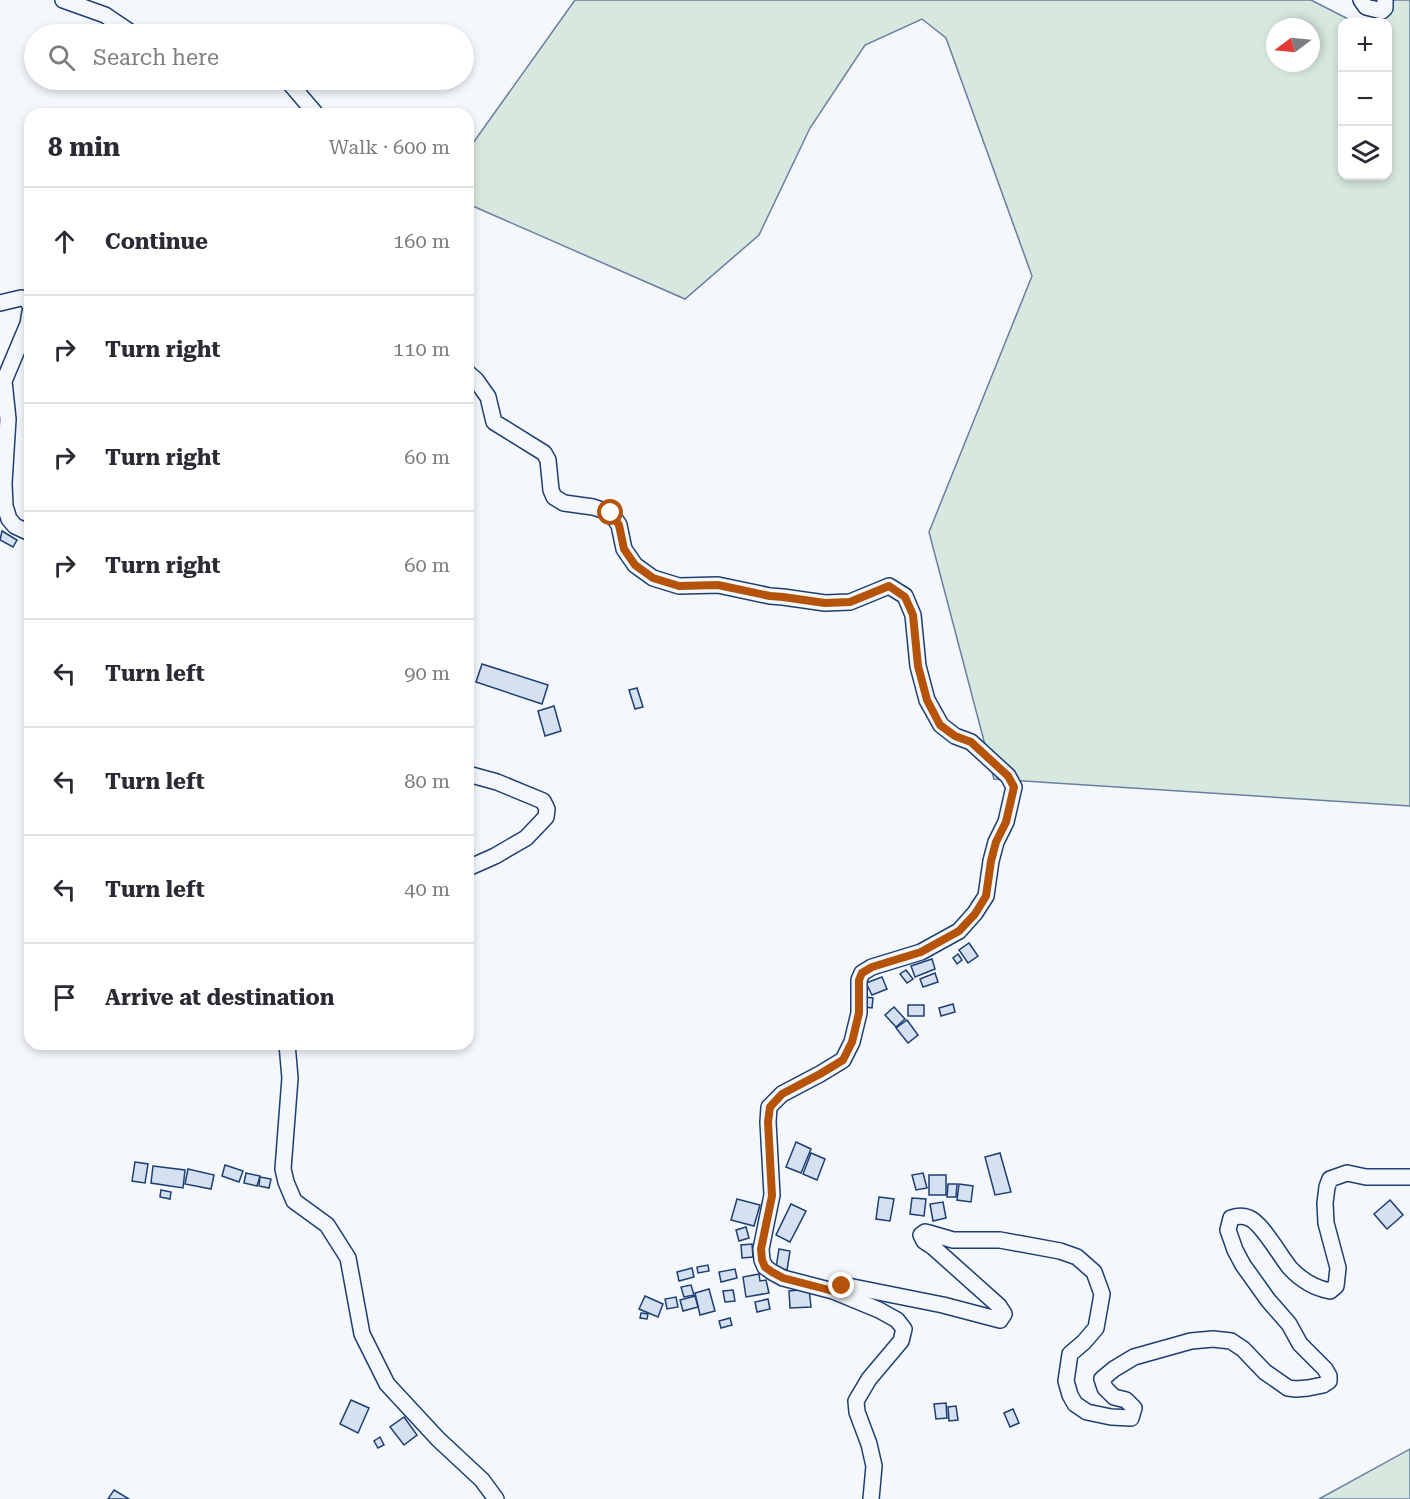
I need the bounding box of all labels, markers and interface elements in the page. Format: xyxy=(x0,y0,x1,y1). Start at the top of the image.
north arrow xyxy=(1266,18,1320,72)
map controls xyxy=(1338,18,1392,180)
button: + xyxy=(1338,18,1392,72)
search box xyxy=(24,24,474,90)
icon: search xyxy=(45,41,78,74)
text: Search here xyxy=(93,45,219,70)
button: − xyxy=(1338,72,1392,126)
button: layers xyxy=(1338,126,1392,180)
text: 8 min xyxy=(48,132,120,162)
text: Walk · 600 m xyxy=(329,135,450,159)
icon: ahead xyxy=(48,225,81,258)
text: Continue xyxy=(105,229,208,254)
text: 160 m xyxy=(393,229,450,253)
icon: right xyxy=(48,333,81,366)
text: Turn right xyxy=(105,337,220,362)
text: 110 m xyxy=(393,337,450,361)
icon: right xyxy=(48,441,81,474)
text: Turn right xyxy=(105,445,220,470)
text: 60 m xyxy=(404,445,450,469)
route start xyxy=(597,499,623,525)
icon: right xyxy=(48,549,81,582)
text: Turn right xyxy=(105,553,220,578)
text: 60 m xyxy=(404,553,450,577)
icon: left xyxy=(48,657,81,690)
text: Turn left xyxy=(105,661,205,686)
text: 90 m xyxy=(404,661,450,685)
icon: left xyxy=(48,765,81,798)
text: Turn left xyxy=(105,769,205,794)
text: 80 m xyxy=(404,769,450,793)
icon: left xyxy=(48,873,81,906)
text: Turn left xyxy=(105,877,205,902)
text: 40 m xyxy=(404,877,450,901)
icon: arrive xyxy=(48,981,81,1014)
text: Arrive at destination xyxy=(105,985,334,1010)
route end xyxy=(828,1272,854,1298)

